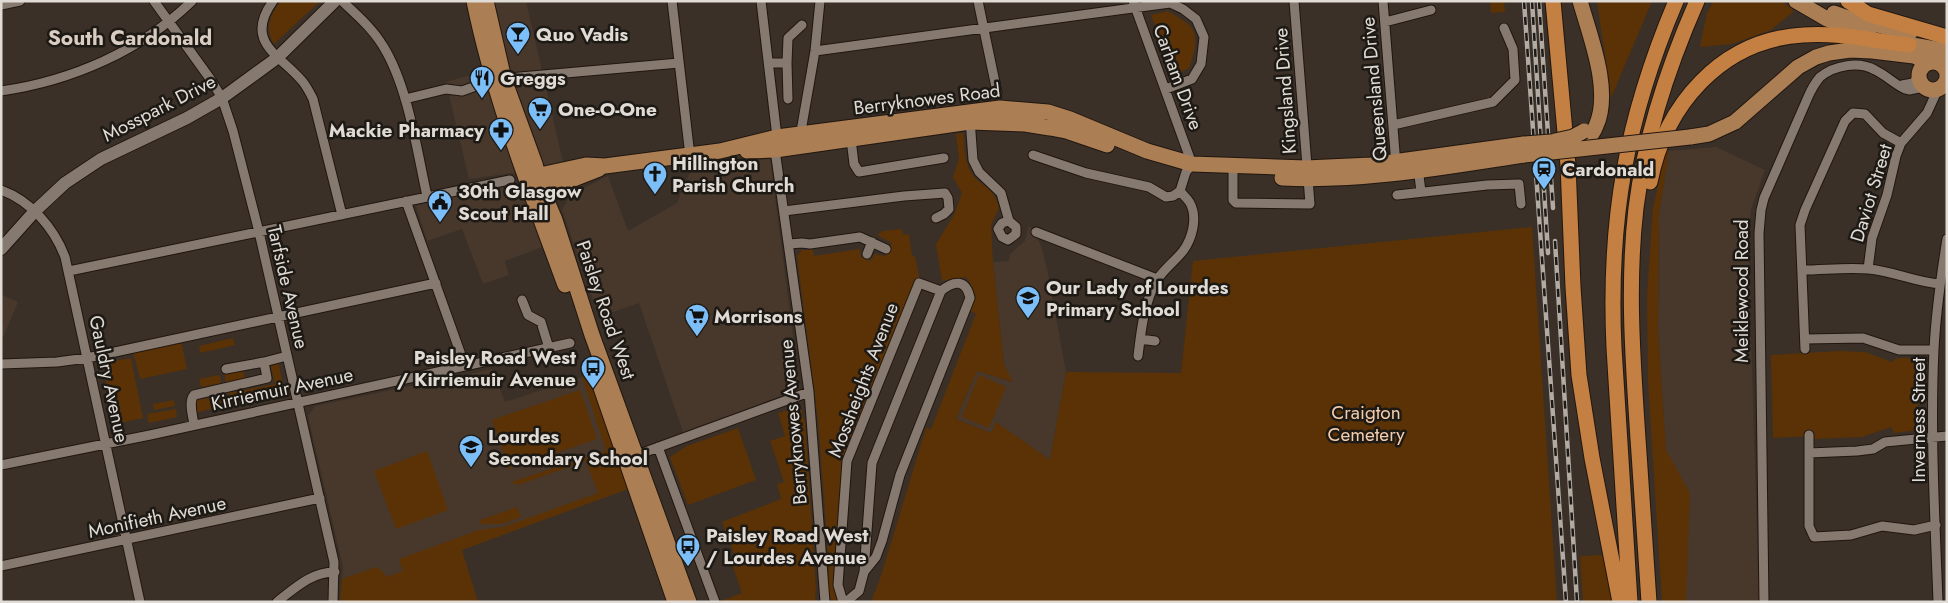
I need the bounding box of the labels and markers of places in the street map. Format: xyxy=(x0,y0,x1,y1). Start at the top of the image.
bar icon: Quo Vadis xyxy=(505,21,531,55)
place label: Quo Vadis xyxy=(536,21,629,48)
restaurant icon: Greggs xyxy=(469,65,495,99)
place label: Greggs xyxy=(500,65,566,92)
supermarket icon: One-O-One xyxy=(527,96,553,130)
place label: One-O-One xyxy=(558,96,657,123)
place label: Mackie Pharmacy xyxy=(329,117,485,144)
pharmacy icon: Mackie Pharmacy xyxy=(488,117,514,151)
place label: Hillington Parish Church xyxy=(672,150,795,199)
station icon: Cardonald xyxy=(1531,156,1557,190)
place label: Cardonald xyxy=(1562,156,1654,183)
church icon: Hillington Parish Church xyxy=(642,161,668,195)
place label: 30th Glasgow Scout Hall xyxy=(458,178,582,227)
public building icon: 30th Glasgow Scout Hall xyxy=(427,189,453,223)
place label: Our Lady of Lourdes Primary School xyxy=(1046,274,1229,323)
school or university icon: Our Lady of Lourdes Primary School xyxy=(1015,285,1041,319)
supermarket icon: Morrisons xyxy=(684,303,710,337)
place label: Morrisons xyxy=(714,303,803,330)
place label: Paisley Road West / Kirriemuir Avenue xyxy=(397,344,576,393)
bus stop icon: Paisley Road West / Kirriemuir Avenue xyxy=(580,355,606,389)
place label: Lourdes Secondary School xyxy=(488,423,648,472)
school or university icon: Lourdes Secondary School xyxy=(458,434,484,468)
place label: Paisley Road West / Lourdes Avenue xyxy=(706,522,868,571)
bus stop icon: Paisley Road West / Lourdes Avenue xyxy=(675,533,701,567)

